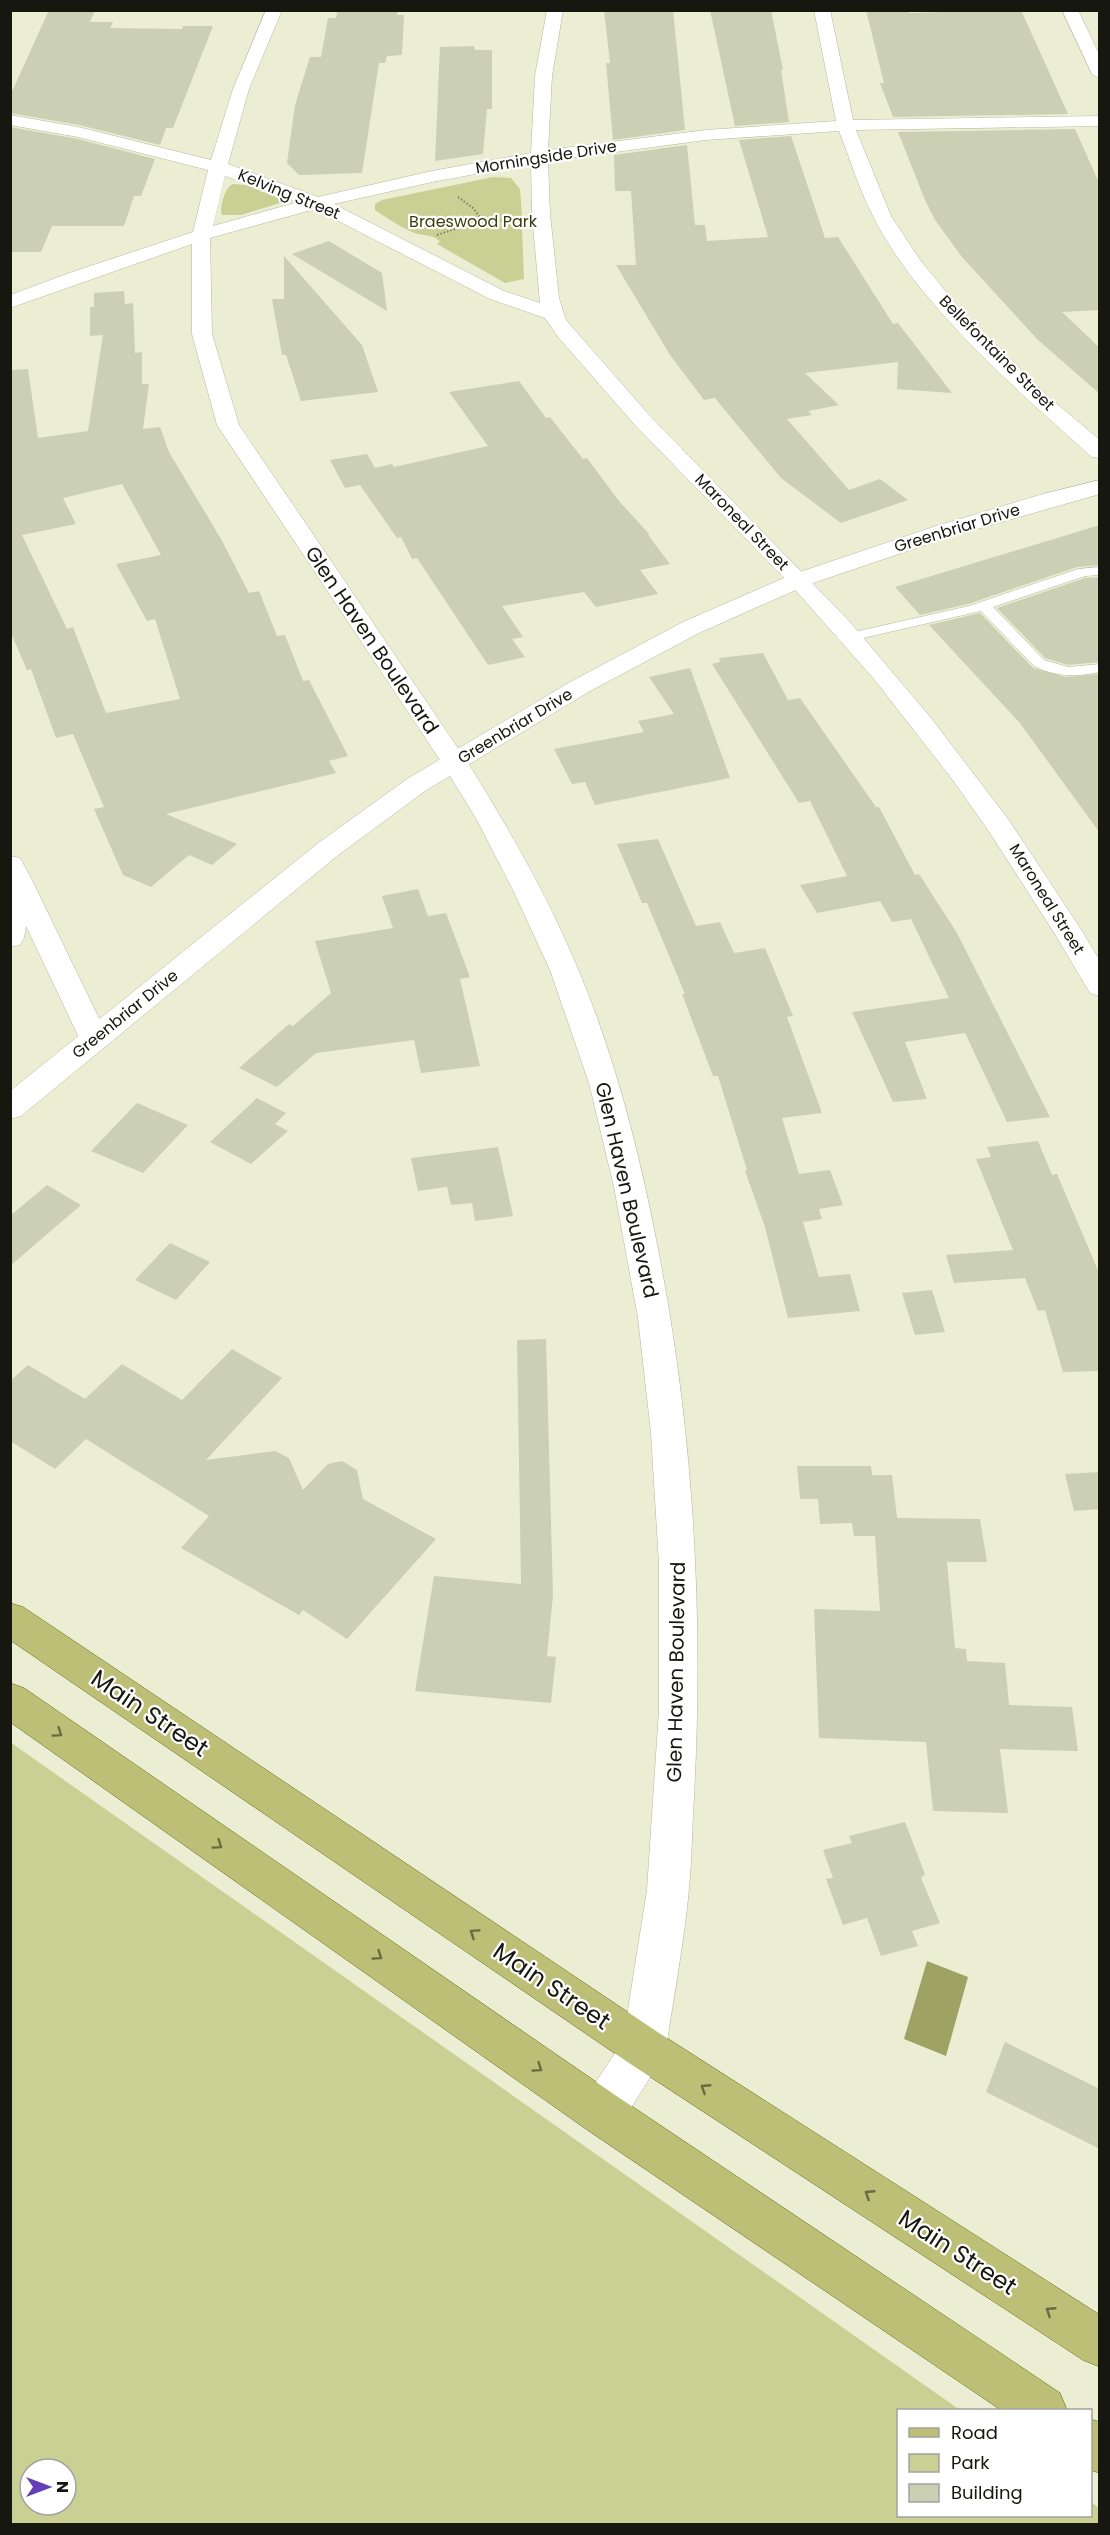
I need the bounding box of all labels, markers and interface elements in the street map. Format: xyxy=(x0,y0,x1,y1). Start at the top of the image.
street label: Morningside Drive xyxy=(474,134,618,180)
street label: Kelving Street xyxy=(234,163,344,225)
park label: Braeswood Park xyxy=(409,210,538,233)
street label: Bellefontaine Street xyxy=(934,290,1060,416)
street label: Maroneal Street xyxy=(690,468,794,576)
street label: Greenbriar Drive xyxy=(891,498,1023,558)
street label: Glen Haven Boulevard xyxy=(299,541,445,739)
street label: Greenbriar Drive xyxy=(453,683,577,769)
street label: Maroneal Street xyxy=(1004,839,1090,959)
street label: Greenbriar Drive xyxy=(67,964,183,1064)
street label: Glen Haven Boulevard xyxy=(588,1079,666,1301)
street label: Glen Haven Boulevard xyxy=(660,1561,692,1783)
street label: Main Street xyxy=(85,1662,215,1764)
one-way arrow xyxy=(52,1726,63,1737)
one-way arrow xyxy=(212,1838,223,1849)
one-way arrow xyxy=(469,1929,480,1940)
street label: Main Street xyxy=(487,1935,617,2037)
one-way arrow xyxy=(372,1949,383,1960)
one-way arrow xyxy=(532,2061,543,2072)
one-way arrow xyxy=(701,2084,712,2095)
one-way arrow xyxy=(865,2190,876,2201)
street label: Main Street xyxy=(892,2201,1024,2303)
one-way arrow xyxy=(1046,2308,1057,2319)
legend xyxy=(897,2409,1092,2517)
text: Road xyxy=(951,2420,998,2445)
text: Park xyxy=(951,2450,990,2475)
north arrow xyxy=(18,2457,78,2517)
text: Building xyxy=(951,2480,1023,2505)
text: N xyxy=(51,2481,74,2493)

